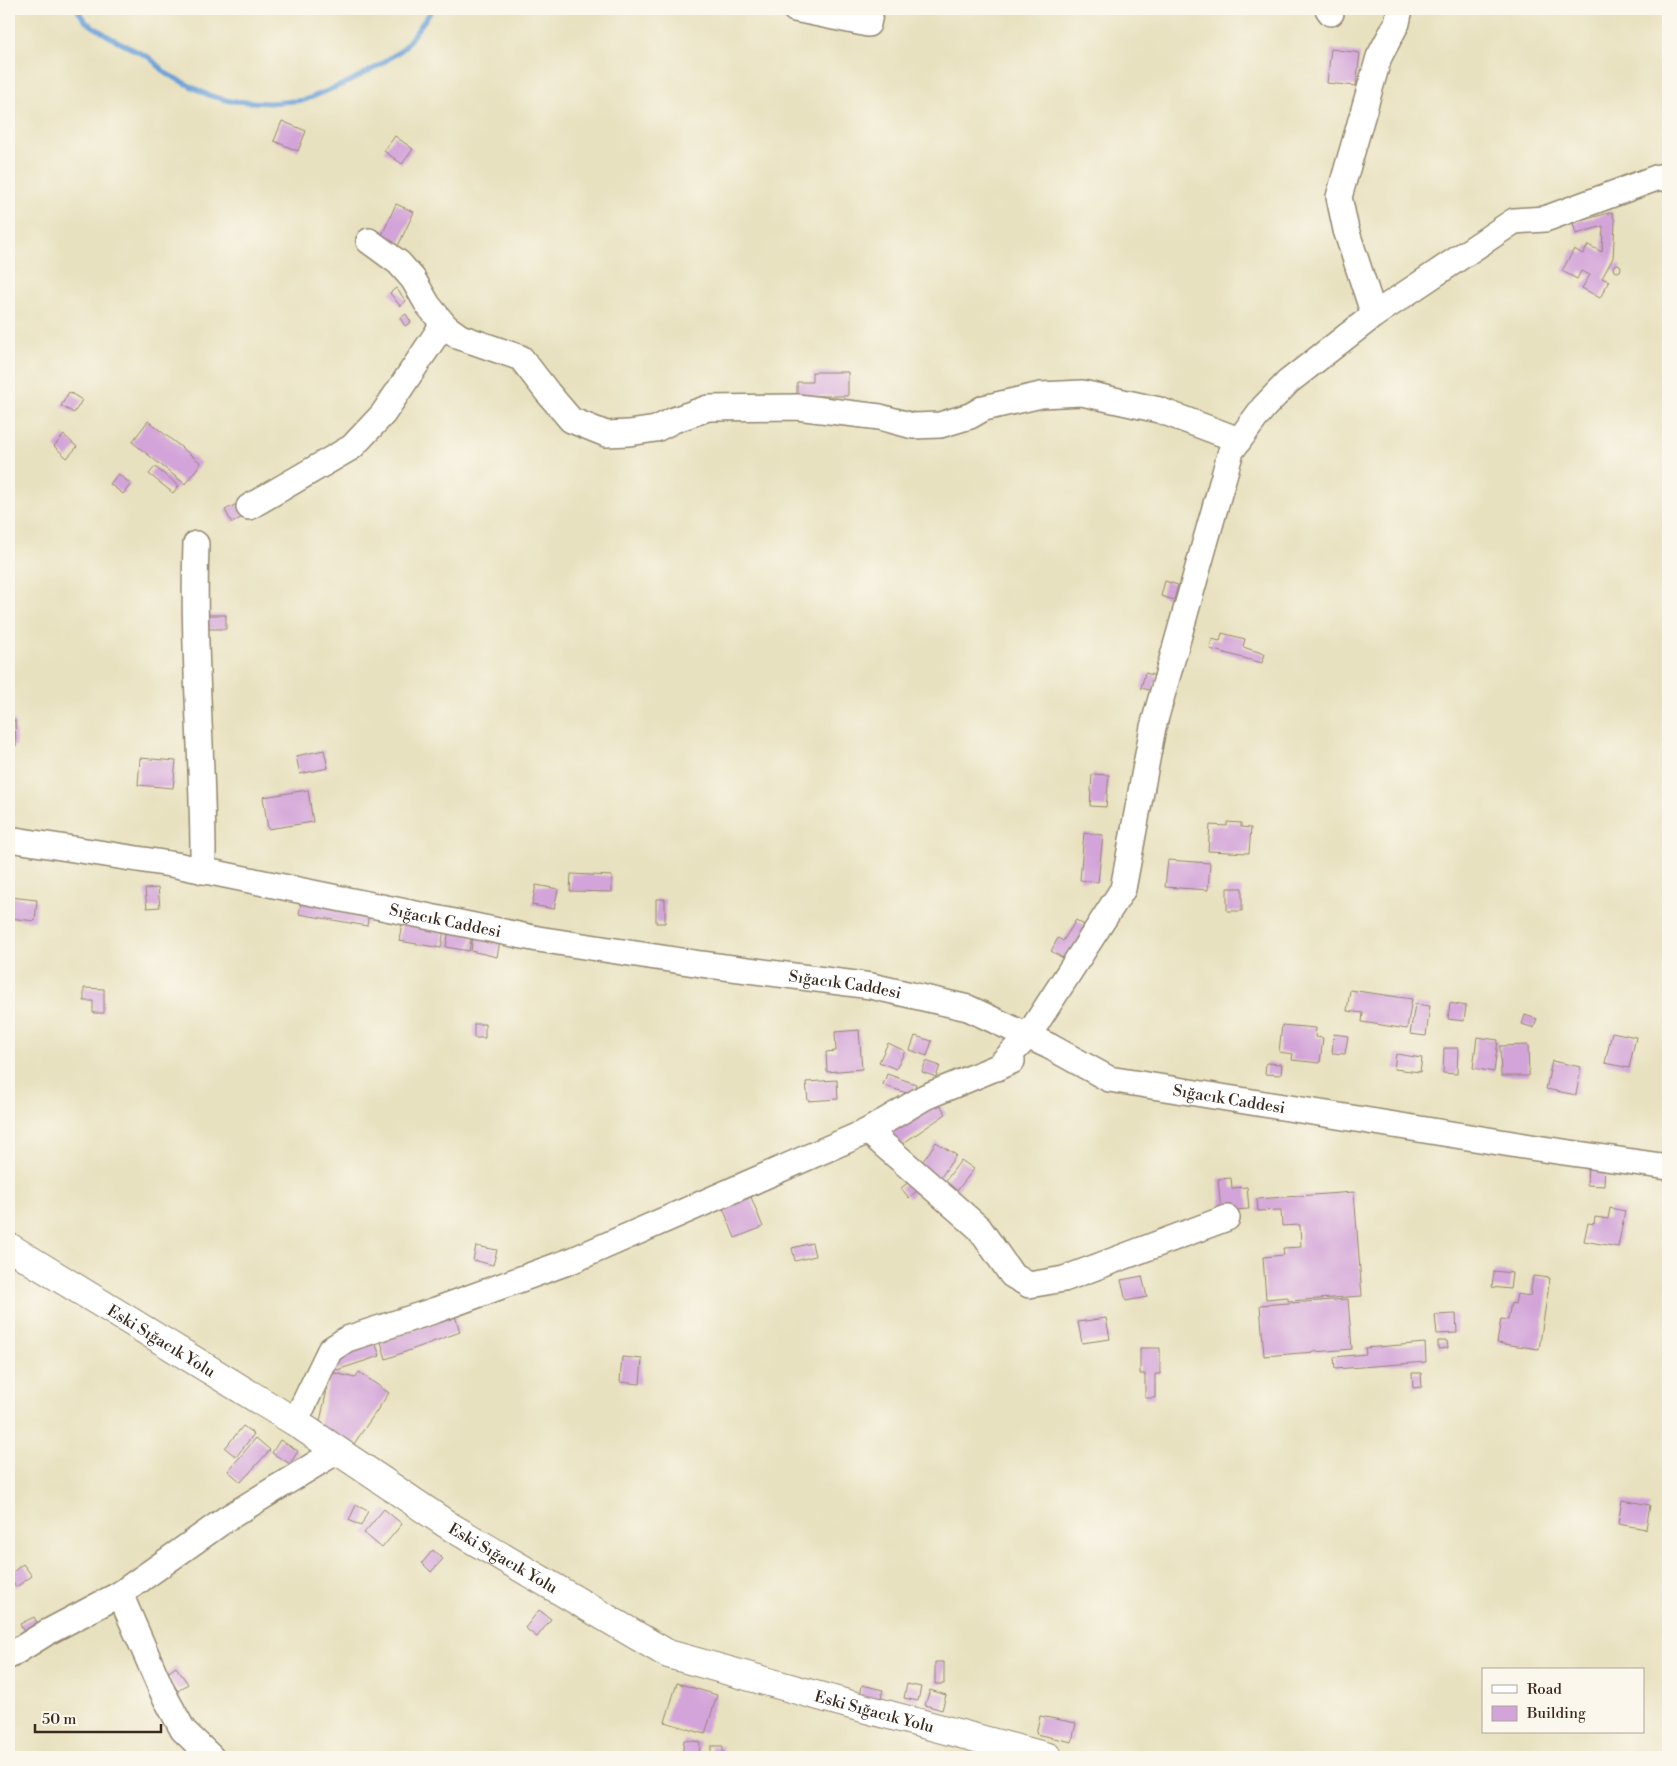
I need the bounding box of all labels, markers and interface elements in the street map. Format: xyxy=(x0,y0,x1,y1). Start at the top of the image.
street label: Sığacık Caddesi xyxy=(388,900,503,942)
street label: Sığacık Caddesi xyxy=(788,966,903,1004)
street label: Sığacık Caddesi xyxy=(1171,1080,1287,1118)
street label: Eski Sığacık Yolu xyxy=(103,1301,219,1382)
street label: Eski Sığacık Yolu xyxy=(445,1519,561,1598)
legend xyxy=(1482,1668,1644,1734)
text: Road xyxy=(1527,1680,1562,1699)
street label: Eski Sığacık Yolu xyxy=(812,1686,936,1737)
scale bar xyxy=(35,1701,161,1733)
text: Building xyxy=(1526,1704,1586,1723)
text: 50 m xyxy=(42,1710,76,1729)

